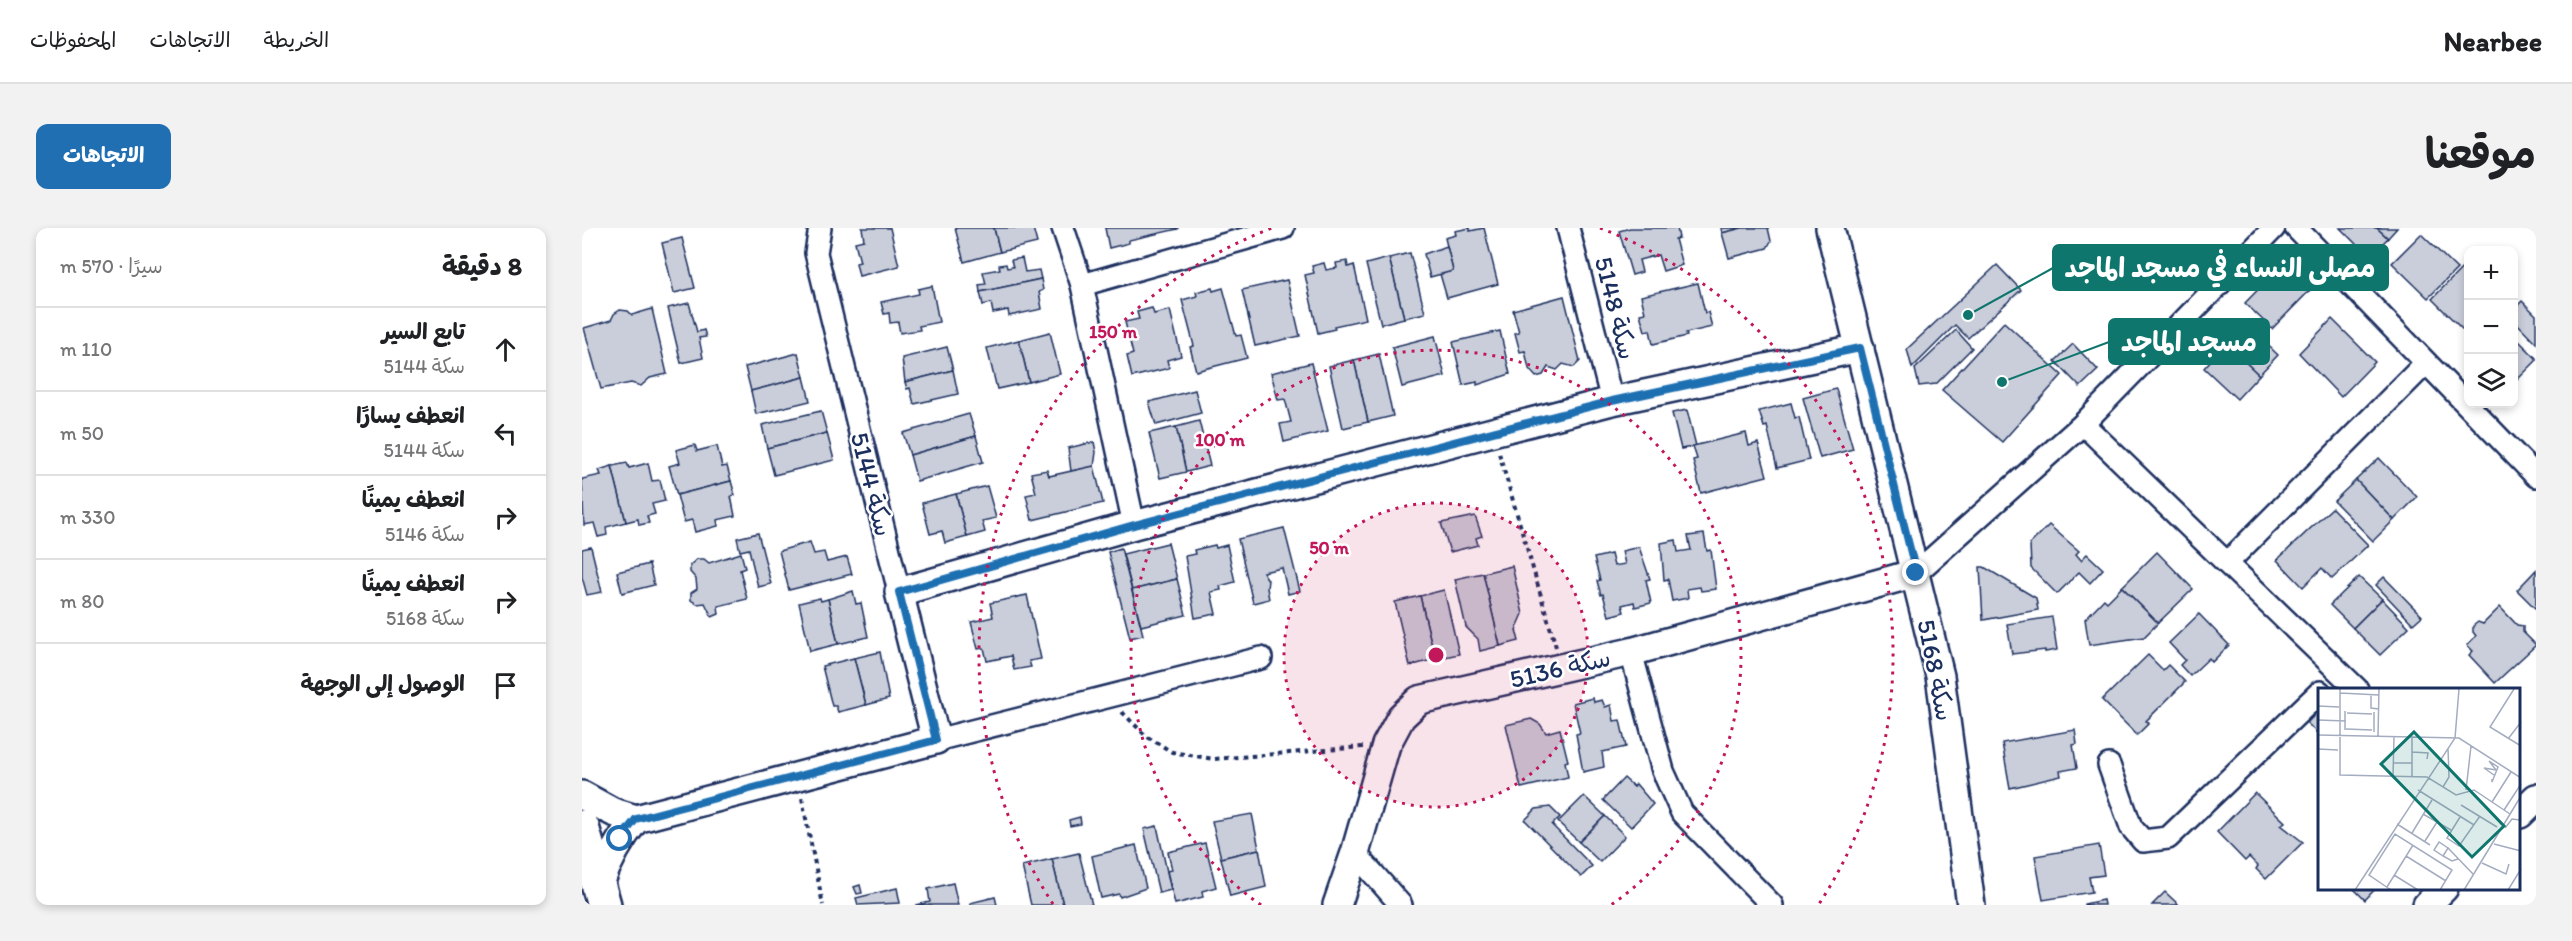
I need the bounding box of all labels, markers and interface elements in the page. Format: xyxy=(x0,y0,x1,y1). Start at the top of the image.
text: Nearbee xyxy=(2443,24,2542,58)
text: المحفوظات xyxy=(30,27,116,52)
text: الاتجاهات xyxy=(149,27,231,52)
text: الخريطة xyxy=(264,27,329,52)
button: الاتجاهات xyxy=(36,124,171,189)
text: موقعنا xyxy=(2425,128,2536,179)
callout: مصلى النساء في مسجد الماجد xyxy=(2053,245,2388,290)
map controls xyxy=(2464,246,2518,408)
button: + xyxy=(2464,246,2518,300)
text: مصلى النساء في مسجد الماجد xyxy=(2064,249,2376,288)
text: 8 دقيقة xyxy=(442,250,522,282)
street label: سكة 5148 xyxy=(1588,253,1644,363)
text: سيرًا · 570 m xyxy=(60,254,163,278)
button: − xyxy=(2464,300,2518,354)
text: تابع السير xyxy=(382,318,465,345)
callout: مسجد الماجد xyxy=(2109,319,2269,364)
text: 150 m xyxy=(1089,321,1138,343)
text: مسجد الماجد xyxy=(2121,325,2257,358)
icon: ahead xyxy=(489,333,522,366)
text: 110 m xyxy=(60,337,112,361)
text: سكة 5144 xyxy=(383,354,465,378)
button: layers xyxy=(2464,354,2518,408)
text: انعطف يسارًا xyxy=(356,402,465,429)
icon: left xyxy=(489,417,522,450)
text: 50 m xyxy=(60,421,104,445)
street label: سكة 5144 xyxy=(844,429,900,539)
text: 100 m xyxy=(1195,429,1246,451)
text: سكة 5144 xyxy=(383,438,465,462)
text: انعطف يمينًا xyxy=(362,486,465,513)
icon: right xyxy=(489,501,522,534)
text: 330 m xyxy=(60,505,115,529)
text: سكة 5146 xyxy=(385,522,465,546)
text: 50 m xyxy=(1309,537,1350,559)
route end xyxy=(1902,559,1928,585)
text: انعطف يمينًا xyxy=(362,570,465,597)
icon: right xyxy=(489,585,522,618)
text: 80 m xyxy=(60,589,105,613)
text: سكة 5168 xyxy=(386,606,465,630)
street label: سكة 5168 xyxy=(1910,616,1962,724)
street label: سكة 5136 xyxy=(1506,641,1614,695)
centre of rings xyxy=(1426,645,1446,665)
icon: arrive xyxy=(489,669,522,702)
text: الوصول إلى الوجهة xyxy=(300,670,465,697)
inset map xyxy=(2318,688,2521,890)
route start xyxy=(606,825,632,851)

